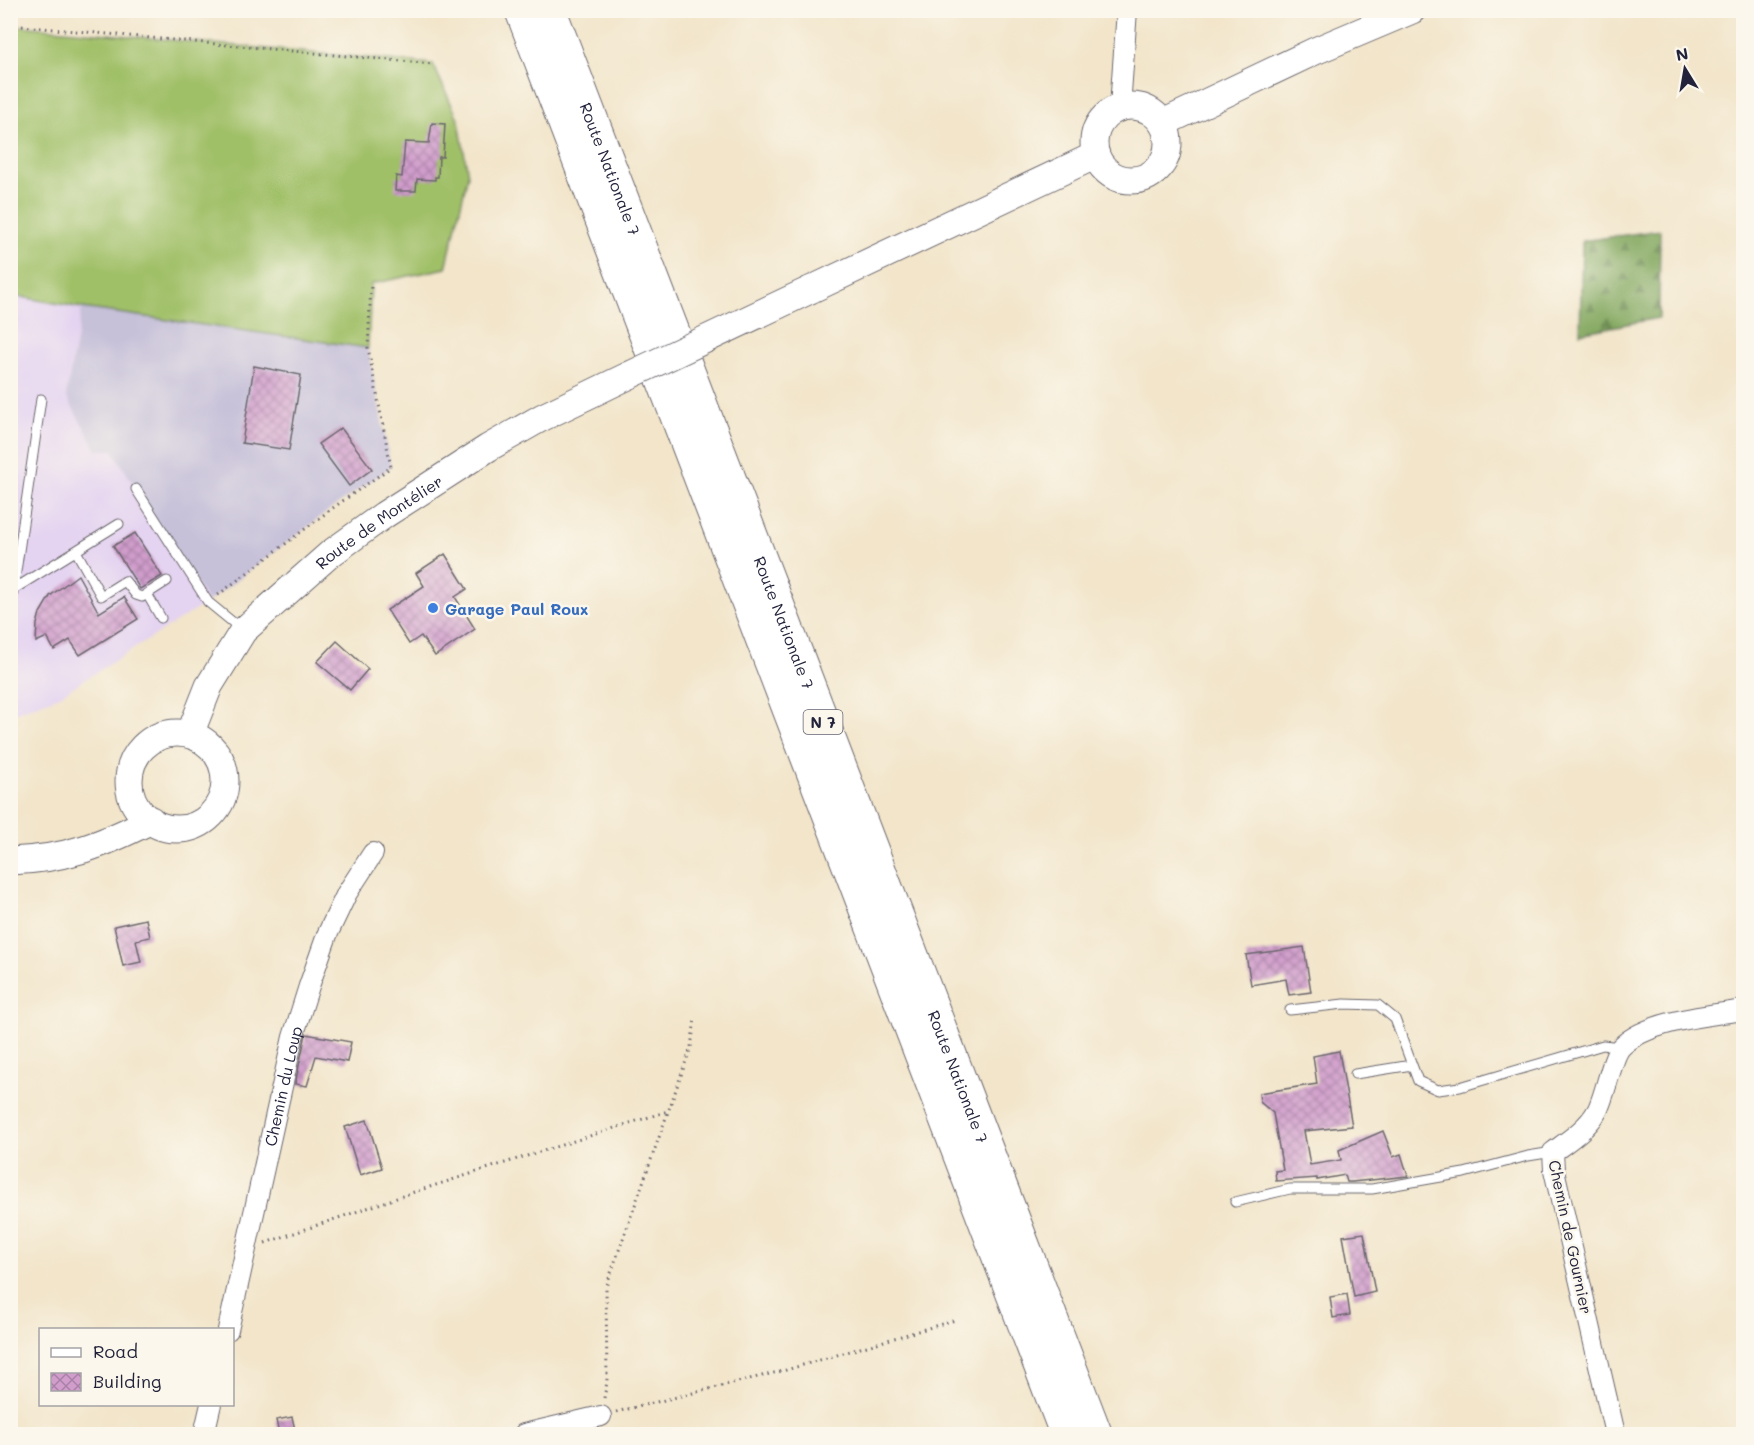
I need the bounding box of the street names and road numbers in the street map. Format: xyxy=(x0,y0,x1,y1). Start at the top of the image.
street label: Route Nationale 7 xyxy=(576,99,646,238)
street label: Route de Montélier xyxy=(310,470,446,573)
street label: Route Nationale 7 xyxy=(750,553,820,692)
road number: N 7 xyxy=(804,710,842,734)
street label: Route Nationale 7 xyxy=(924,1007,994,1146)
street label: Chemin du Loup xyxy=(259,1023,306,1148)
street label: Chemin de Gournier xyxy=(1544,1158,1598,1316)

